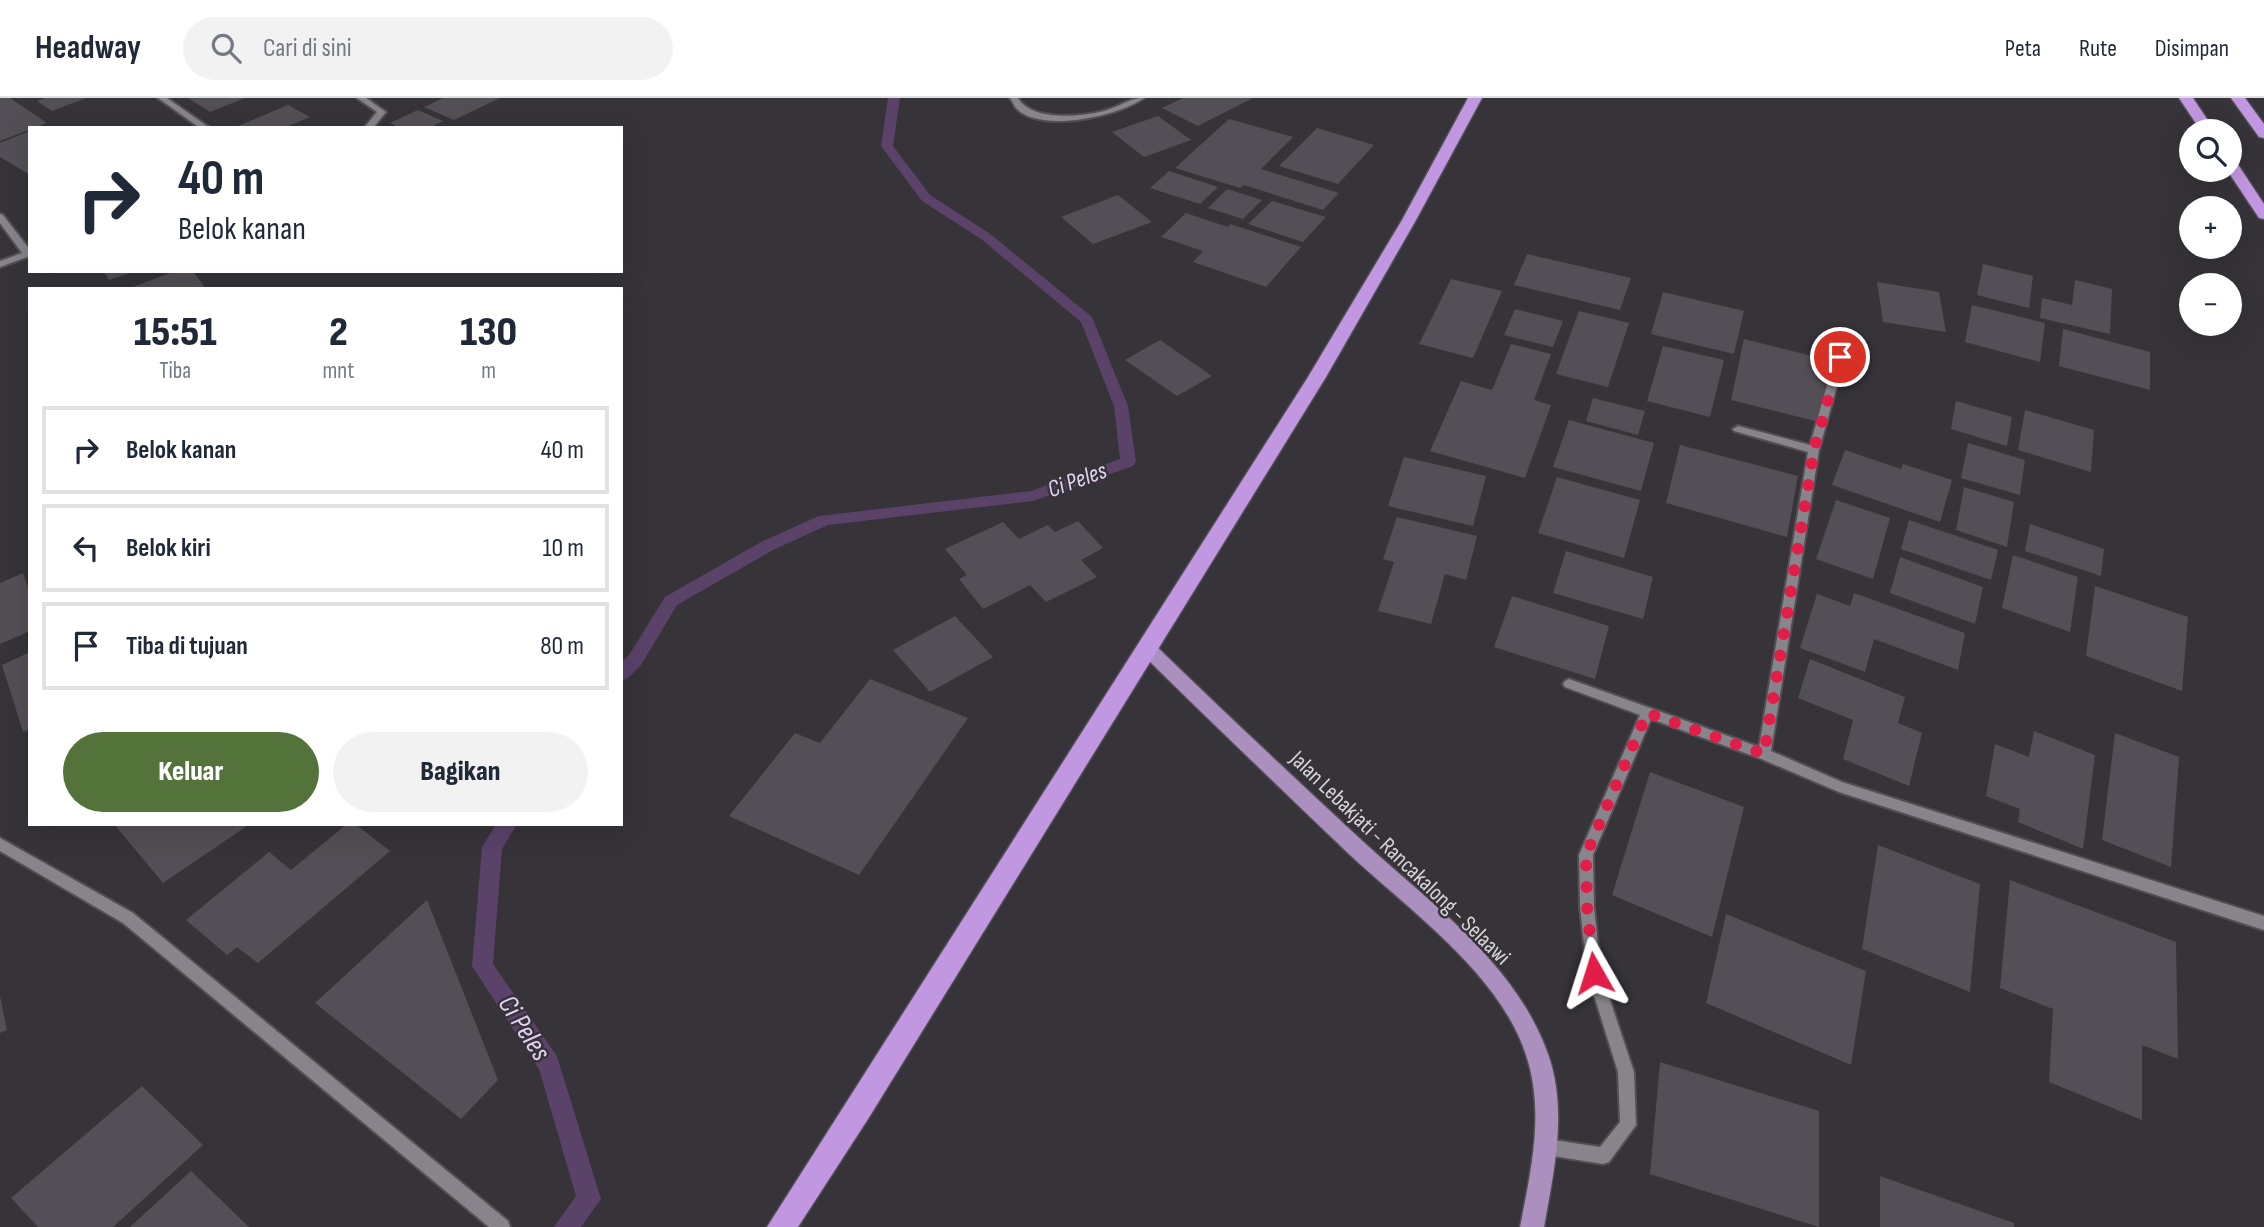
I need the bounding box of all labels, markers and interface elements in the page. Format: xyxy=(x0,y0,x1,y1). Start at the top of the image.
search box xyxy=(183,17,673,80)
text: Headway xyxy=(35,28,141,68)
icon: search xyxy=(207,29,245,67)
text: Cari di sini xyxy=(263,33,352,64)
text: Peta xyxy=(2005,34,2041,63)
text: Rute xyxy=(2079,34,2117,63)
text: Disimpan xyxy=(2155,34,2229,63)
map controls xyxy=(2179,119,2242,336)
button: search xyxy=(2179,119,2242,182)
text: 40 m xyxy=(178,150,264,209)
icon: right xyxy=(63,154,154,245)
button: + xyxy=(2179,196,2242,259)
text: Belok kanan xyxy=(178,210,306,249)
button: − xyxy=(2179,273,2242,336)
text: 15:51 xyxy=(134,307,217,358)
text: 2 xyxy=(329,307,348,358)
text: 130 xyxy=(460,307,517,358)
pin xyxy=(1810,327,1870,387)
icon: arrive xyxy=(1821,338,1859,376)
text: Tiba xyxy=(159,357,191,385)
text: mnt xyxy=(322,357,354,385)
text: m xyxy=(481,357,496,385)
icon: right xyxy=(67,431,105,469)
text: Belok kanan xyxy=(126,435,236,466)
text: 40 m xyxy=(541,435,584,466)
water label: Ci Peles xyxy=(1043,456,1111,504)
icon: left xyxy=(67,529,105,567)
text: Belok kiri xyxy=(126,533,211,564)
text: 10 m xyxy=(542,533,584,564)
icon: arrive xyxy=(67,627,105,665)
text: Tiba di tujuan xyxy=(126,631,248,662)
text: 80 m xyxy=(540,631,584,662)
button: Keluar xyxy=(63,732,319,812)
button: Bagikan xyxy=(333,732,588,812)
street label: Jalan Lebakjati - Rancakalong - Selaawi xyxy=(1283,744,1516,971)
position arrow xyxy=(1557,936,1631,1010)
water label: Ci Peles xyxy=(491,989,557,1067)

